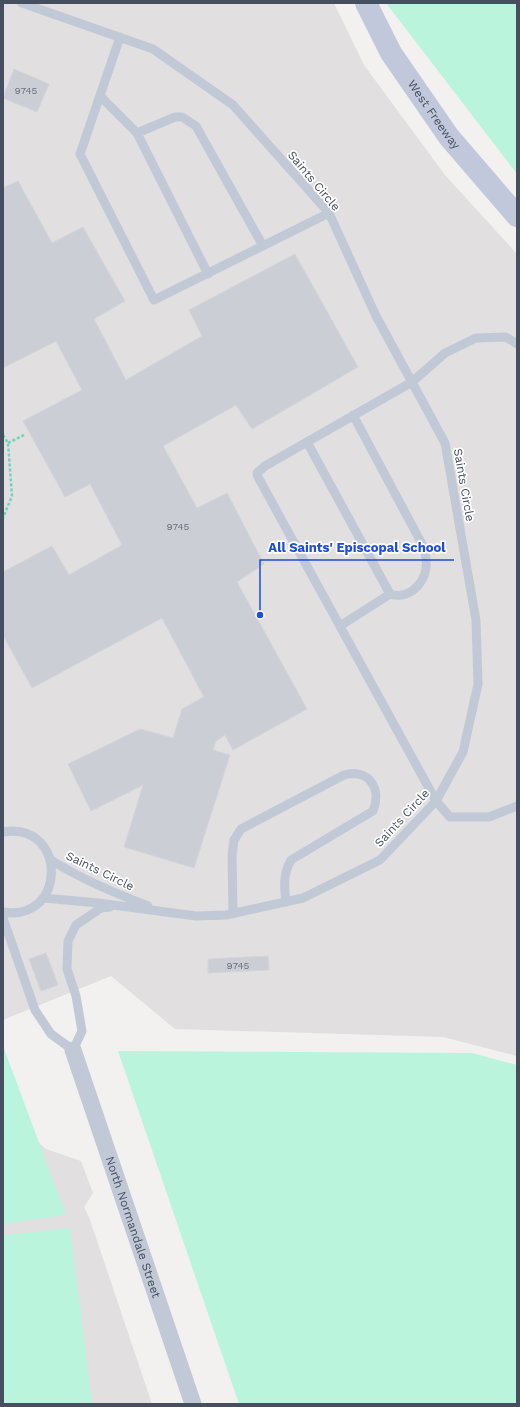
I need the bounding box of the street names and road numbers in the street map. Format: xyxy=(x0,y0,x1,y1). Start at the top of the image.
street label: West Freeway xyxy=(405,77,464,153)
street label: Saints Circle xyxy=(285,148,343,214)
street label: Saints Circle xyxy=(451,447,477,523)
street label: Saints Circle xyxy=(372,786,432,850)
street label: Saints Circle xyxy=(64,849,136,893)
street label: North Normandale Street xyxy=(103,1154,164,1300)

